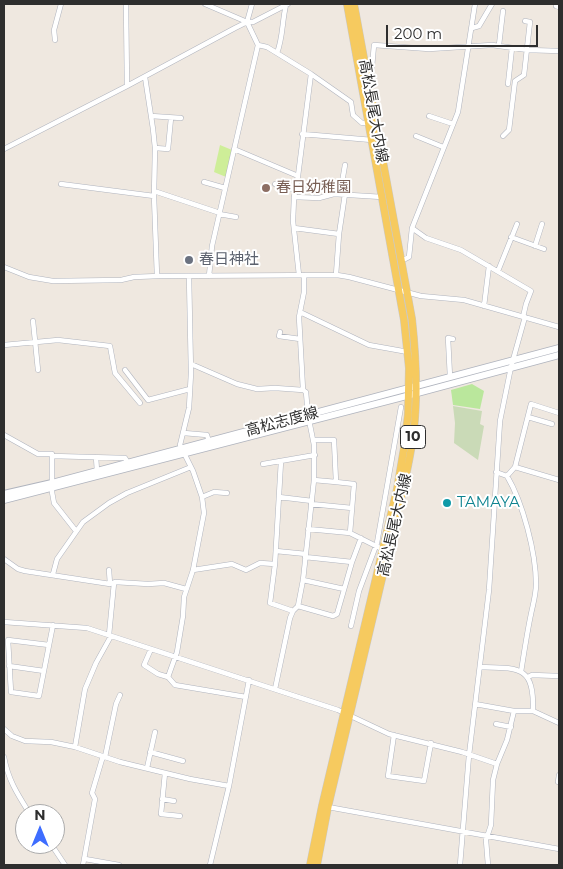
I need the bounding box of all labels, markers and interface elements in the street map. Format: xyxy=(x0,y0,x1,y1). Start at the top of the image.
scale bar xyxy=(388,15,540,47)
text: 200 m xyxy=(394,24,442,43)
street label: 高松長尾大内線 xyxy=(355,58,391,164)
place label: 春日幼稚園 xyxy=(276,179,351,197)
marker: 春日幼稚園 xyxy=(260,182,272,194)
place label: 春日神社 xyxy=(199,251,259,269)
marker: 春日神社 xyxy=(183,254,195,266)
street label: 高松志度線 xyxy=(243,404,321,440)
road number: 10 xyxy=(400,426,426,448)
street label: 高松長尾大内線 xyxy=(374,472,416,578)
place label: TAMAYA xyxy=(457,494,520,512)
marker: TAMAYA xyxy=(441,497,453,509)
north arrow xyxy=(15,804,65,854)
text: N xyxy=(34,806,46,824)

